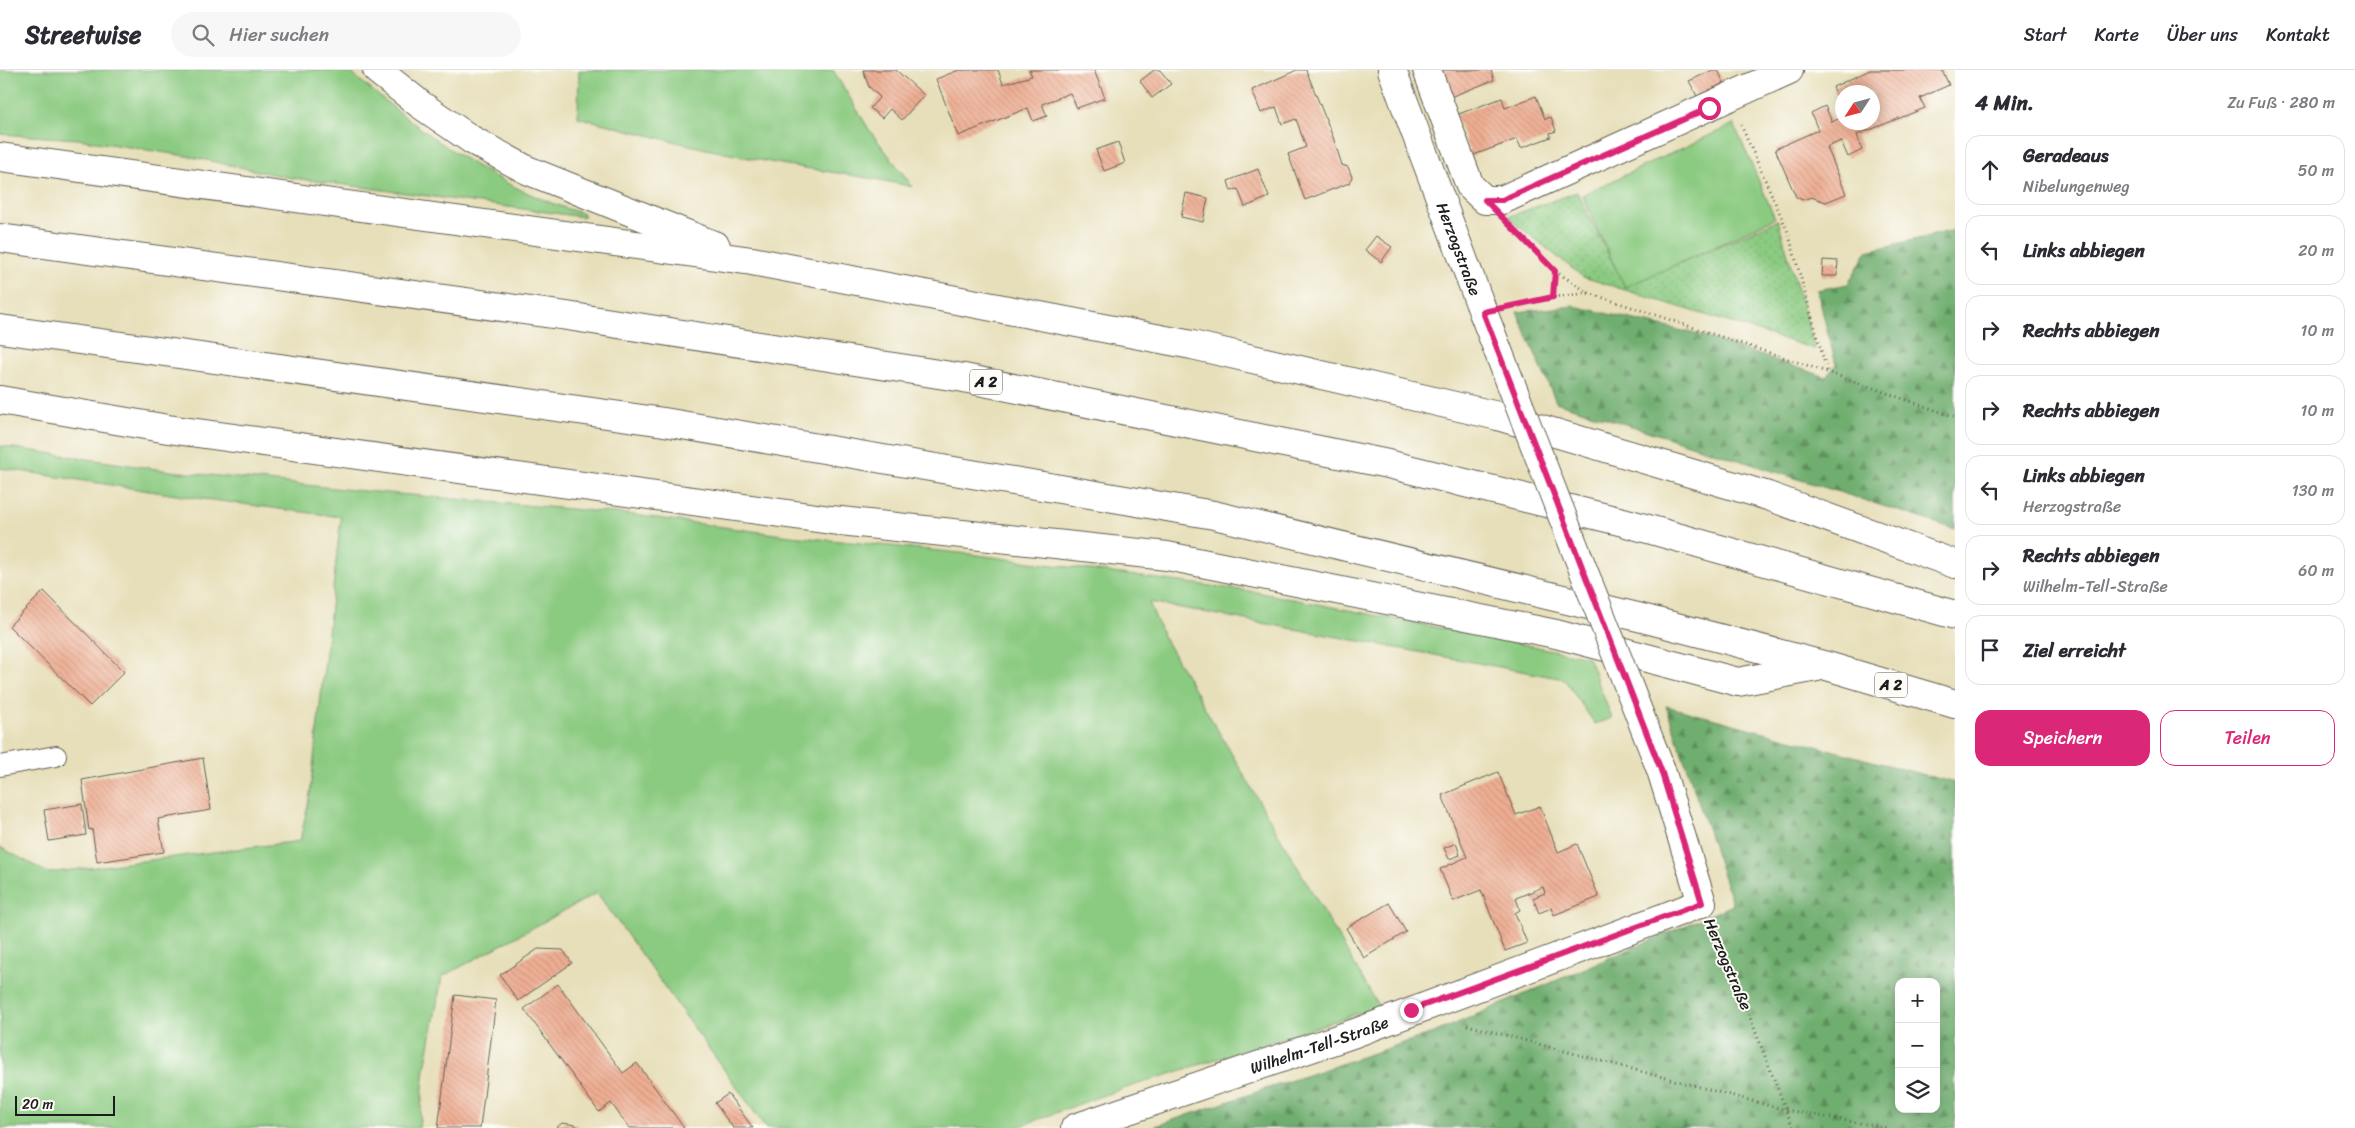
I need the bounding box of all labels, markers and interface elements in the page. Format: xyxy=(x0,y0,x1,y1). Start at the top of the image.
search box xyxy=(171,12,521,57)
text: Streetwise xyxy=(25,14,141,56)
text: Hier suchen xyxy=(229,18,329,51)
text: Start xyxy=(2024,19,2067,51)
text: Karte xyxy=(2095,19,2139,51)
text: Über uns xyxy=(2167,19,2238,51)
text: Kontakt xyxy=(2266,19,2330,51)
icon: search xyxy=(189,21,217,49)
text: 4 Min. xyxy=(1975,84,2034,122)
north arrow xyxy=(1835,85,1880,130)
text: Zu Fuß · 280 m xyxy=(2227,88,2335,117)
route start xyxy=(1698,97,1721,120)
text: Geradeaus xyxy=(2023,139,2109,172)
icon: ahead xyxy=(1976,156,2004,184)
text: 50 m xyxy=(2298,156,2334,185)
text: Nibelungenweg xyxy=(2023,172,2130,201)
street label: Herzogstraße xyxy=(1428,198,1490,300)
text: Links abbiegen xyxy=(2023,234,2145,267)
icon: left xyxy=(1976,236,2004,264)
text: 20 m xyxy=(2298,236,2334,265)
text: Rechts abbiegen xyxy=(2023,314,2160,347)
icon: right xyxy=(1976,316,2004,344)
text: 10 m xyxy=(2301,316,2334,345)
road number: A 2 xyxy=(970,370,1002,394)
text: Rechts abbiegen xyxy=(2023,394,2160,427)
icon: right xyxy=(1976,396,2004,424)
text: 10 m xyxy=(2301,396,2334,425)
text: Links abbiegen xyxy=(2023,459,2145,492)
icon: left xyxy=(1976,476,2004,504)
text: 130 m xyxy=(2292,476,2334,505)
text: Herzogstraße xyxy=(2023,492,2121,521)
text: Rechts abbiegen xyxy=(2023,539,2160,572)
icon: right xyxy=(1976,556,2004,584)
text: 60 m xyxy=(2298,556,2334,585)
text: Wilhelm-Tell-Straße xyxy=(2023,572,2168,601)
text: Ziel erreicht xyxy=(2023,634,2126,667)
icon: arrive xyxy=(1976,636,2004,664)
road number: A 2 xyxy=(1875,672,1907,698)
button: Speichern xyxy=(1975,710,2150,766)
button: Teilen xyxy=(2160,710,2335,766)
street label: Herzogstraße xyxy=(1695,913,1761,1015)
map controls xyxy=(1895,978,1940,1113)
button: + xyxy=(1895,978,1940,1023)
route end xyxy=(1400,999,1423,1022)
street label: Wilhelm-Tell-Straße xyxy=(1246,1007,1393,1082)
button: − xyxy=(1895,1023,1940,1068)
button: layers xyxy=(1895,1068,1940,1113)
text: 20 m xyxy=(22,1092,53,1117)
scale bar xyxy=(15,1093,115,1116)

